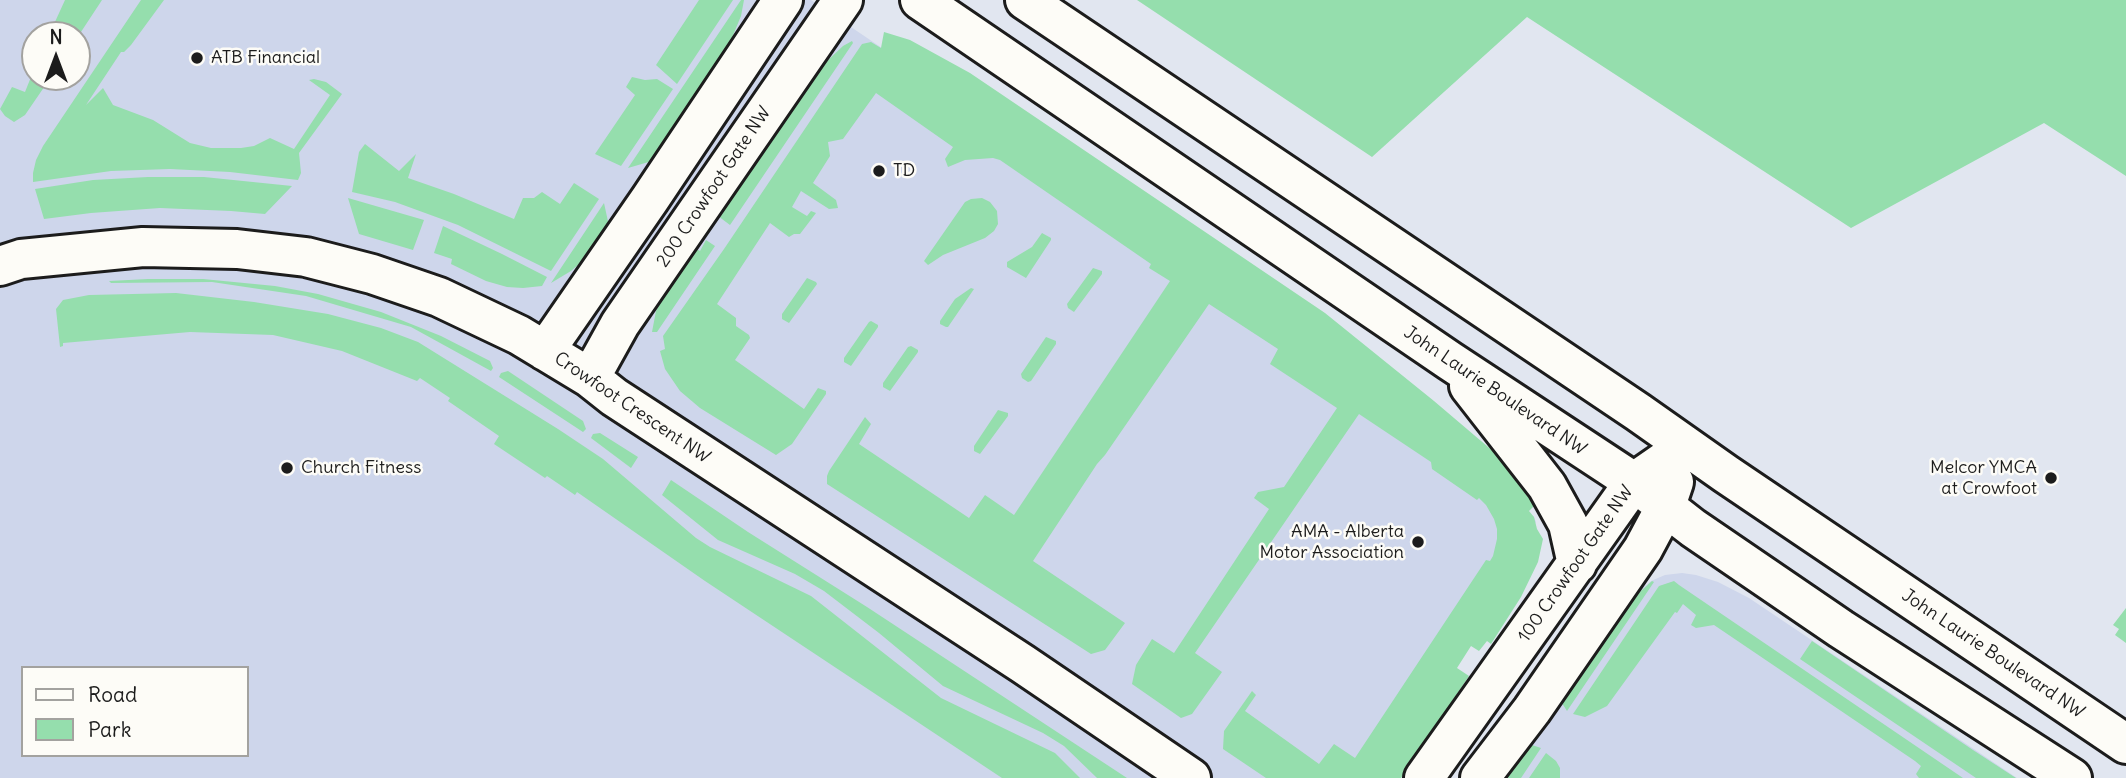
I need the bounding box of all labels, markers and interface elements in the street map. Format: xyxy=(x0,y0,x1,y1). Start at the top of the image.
north arrow xyxy=(21,21,91,91)
text: N xyxy=(49,25,63,49)
place label: ATB Financial xyxy=(211,47,320,69)
marker: ATB Financial xyxy=(189,50,205,66)
street label: 200 Crowfoot Gate NW xyxy=(652,103,776,271)
place label: TD xyxy=(893,160,915,182)
marker: TD xyxy=(871,163,887,179)
street label: John Laurie Boulevard NW xyxy=(1399,322,1591,460)
street label: Crowfoot Crescent NW xyxy=(550,348,714,468)
place label: Church Fitness xyxy=(301,457,421,479)
place label: Melcor YMCA at Crowfoot xyxy=(1930,457,2037,500)
marker: Church Fitness xyxy=(279,460,295,476)
marker: Melcor YMCA at Crowfoot xyxy=(2043,470,2059,486)
street label: 100 Crowfoot Gate NW xyxy=(1514,481,1638,647)
place label: AMA - Alberta Motor Association xyxy=(1260,521,1404,564)
marker: AMA - Alberta Motor Association xyxy=(1410,534,1426,550)
street label: John Laurie Boulevard NW xyxy=(1897,585,2089,723)
legend xyxy=(21,666,248,757)
text: Road xyxy=(88,681,137,708)
text: Park xyxy=(88,716,131,743)

